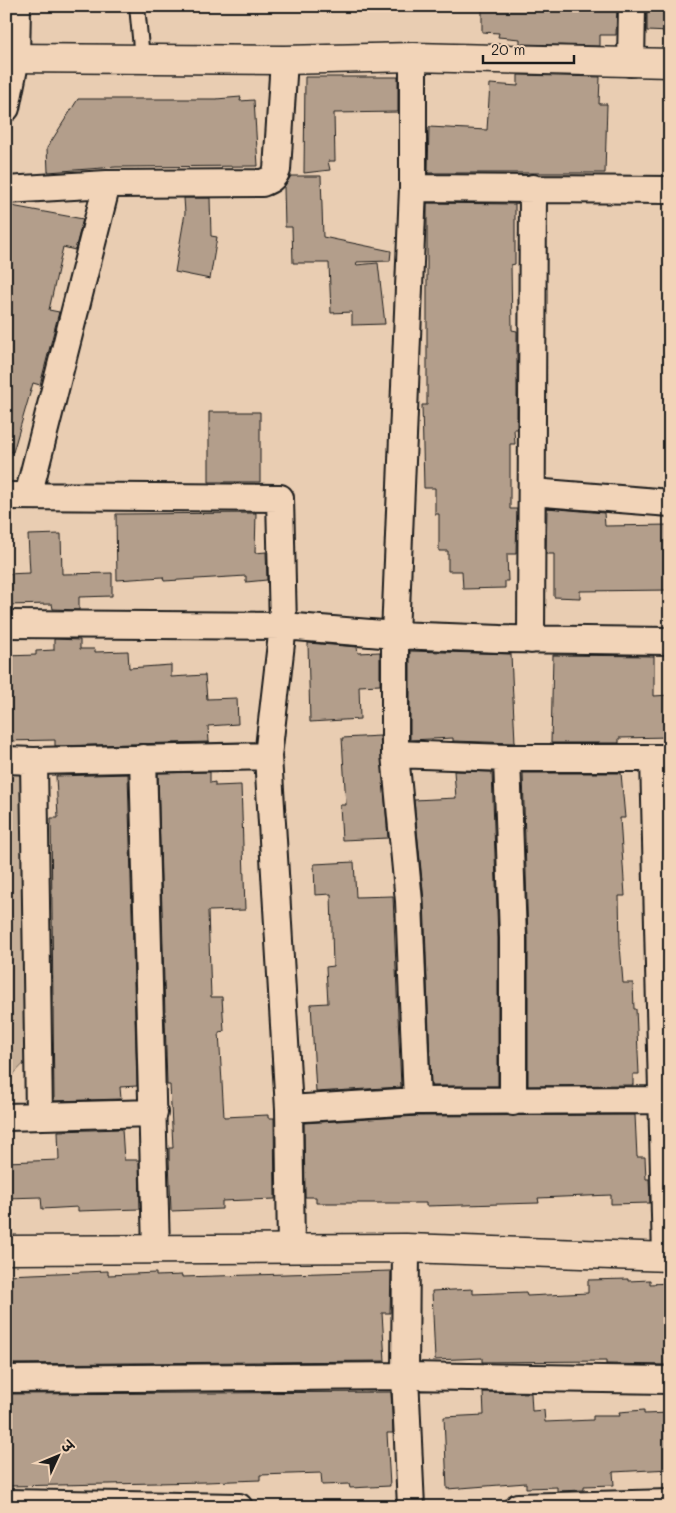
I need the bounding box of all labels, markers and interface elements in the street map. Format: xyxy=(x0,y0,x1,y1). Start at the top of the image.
scale bar xyxy=(483,32,575,64)
text: 20 m xyxy=(491,39,525,59)
north arrow xyxy=(32,1430,82,1480)
text: उ xyxy=(56,1435,79,1458)

